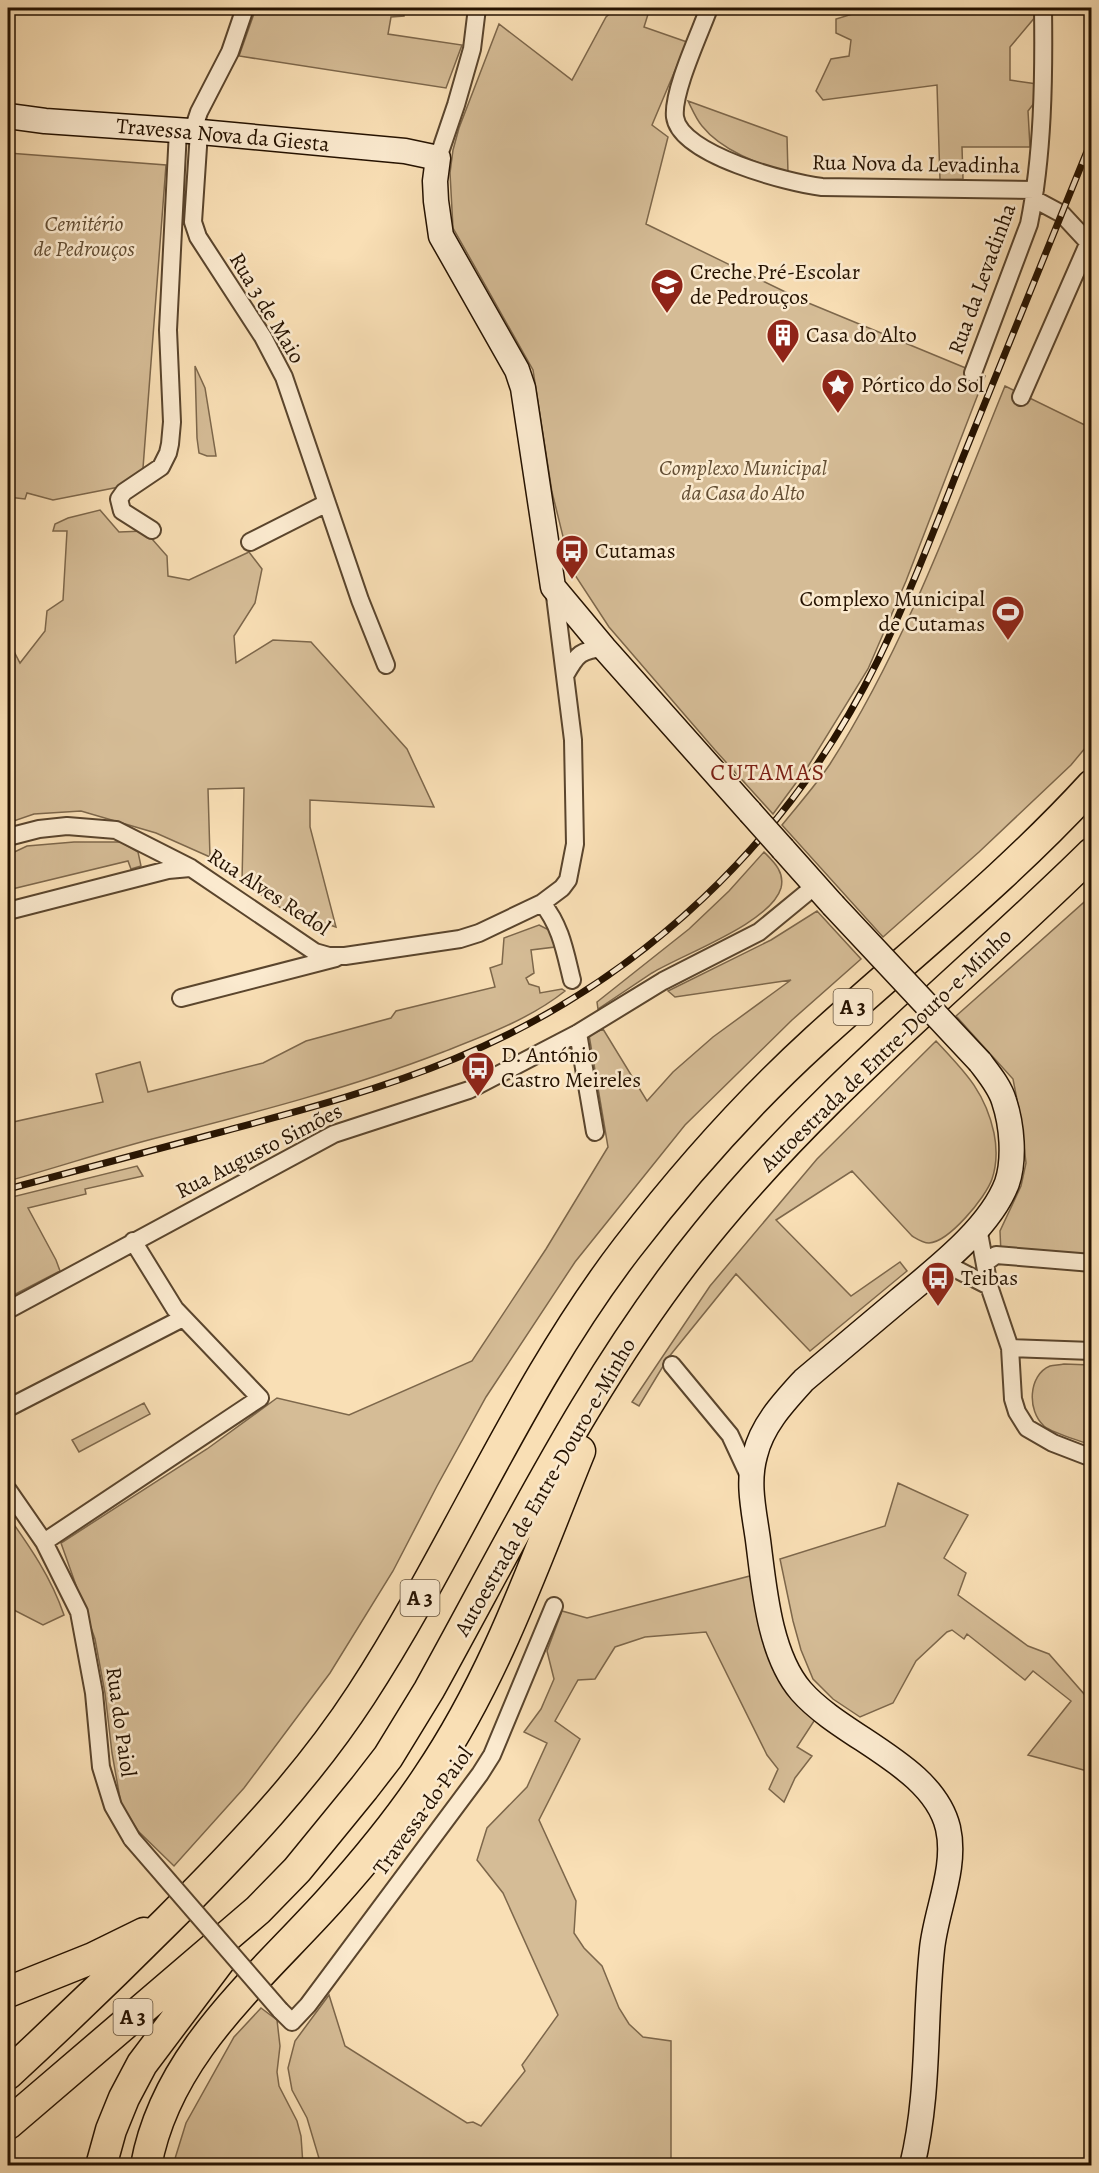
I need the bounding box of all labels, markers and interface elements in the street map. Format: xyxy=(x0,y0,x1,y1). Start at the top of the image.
street label: Travessa Nova da Giesta xyxy=(115,111,332,159)
street label: Rua Nova da Levadinha xyxy=(811,147,1021,181)
street label: Rua da Levadinha xyxy=(941,199,1023,359)
park label: Cemitério de Pedrouços xyxy=(33,209,135,264)
street label: Rua 3 de Maio xyxy=(222,247,312,369)
place label: Creche Pré-Escolar de Pedrouços xyxy=(690,257,860,312)
school or university icon: Creche Pré-Escolar de Pedrouços xyxy=(649,267,685,314)
building icon: Casa do Alto xyxy=(765,317,801,364)
place label: Casa do Alto xyxy=(806,320,917,350)
place icon: Pórtico do Sol xyxy=(820,367,856,414)
place label: Pórtico do Sol xyxy=(861,370,984,400)
park label: Complexo Municipal da Casa do Alto xyxy=(659,453,828,508)
bus stop icon: Cutamas xyxy=(554,533,590,580)
place label: Cutamas xyxy=(595,536,676,566)
place label: Complexo Municipal de Cutamas xyxy=(800,584,985,639)
sports icon: Complexo Municipal de Cutamas xyxy=(990,594,1026,641)
district label: CUTAMAS xyxy=(710,756,826,788)
street label: Rua Alves Redol xyxy=(202,841,336,943)
street label: Autoestrada de Entre-Douro-e-Minho xyxy=(753,921,1019,1179)
road number: A 3 xyxy=(834,989,872,1025)
place label: D. António Castro Meireles xyxy=(501,1040,641,1095)
bus stop icon: D. António Castro Meireles xyxy=(460,1050,496,1097)
street label: Rua Augusto Simões xyxy=(170,1096,348,1206)
bus stop icon: Teibas xyxy=(920,1260,956,1307)
place label: Teibas xyxy=(961,1263,1018,1293)
street label: Autoestrada de Entre-Douro-e-Minho xyxy=(447,1332,643,1642)
road number: A 3 xyxy=(400,1580,440,1616)
street label: Rua do Paiol xyxy=(98,1665,144,1779)
street label: Travessa do Paiol xyxy=(366,1740,480,1882)
road number: A 3 xyxy=(114,1999,152,2035)

